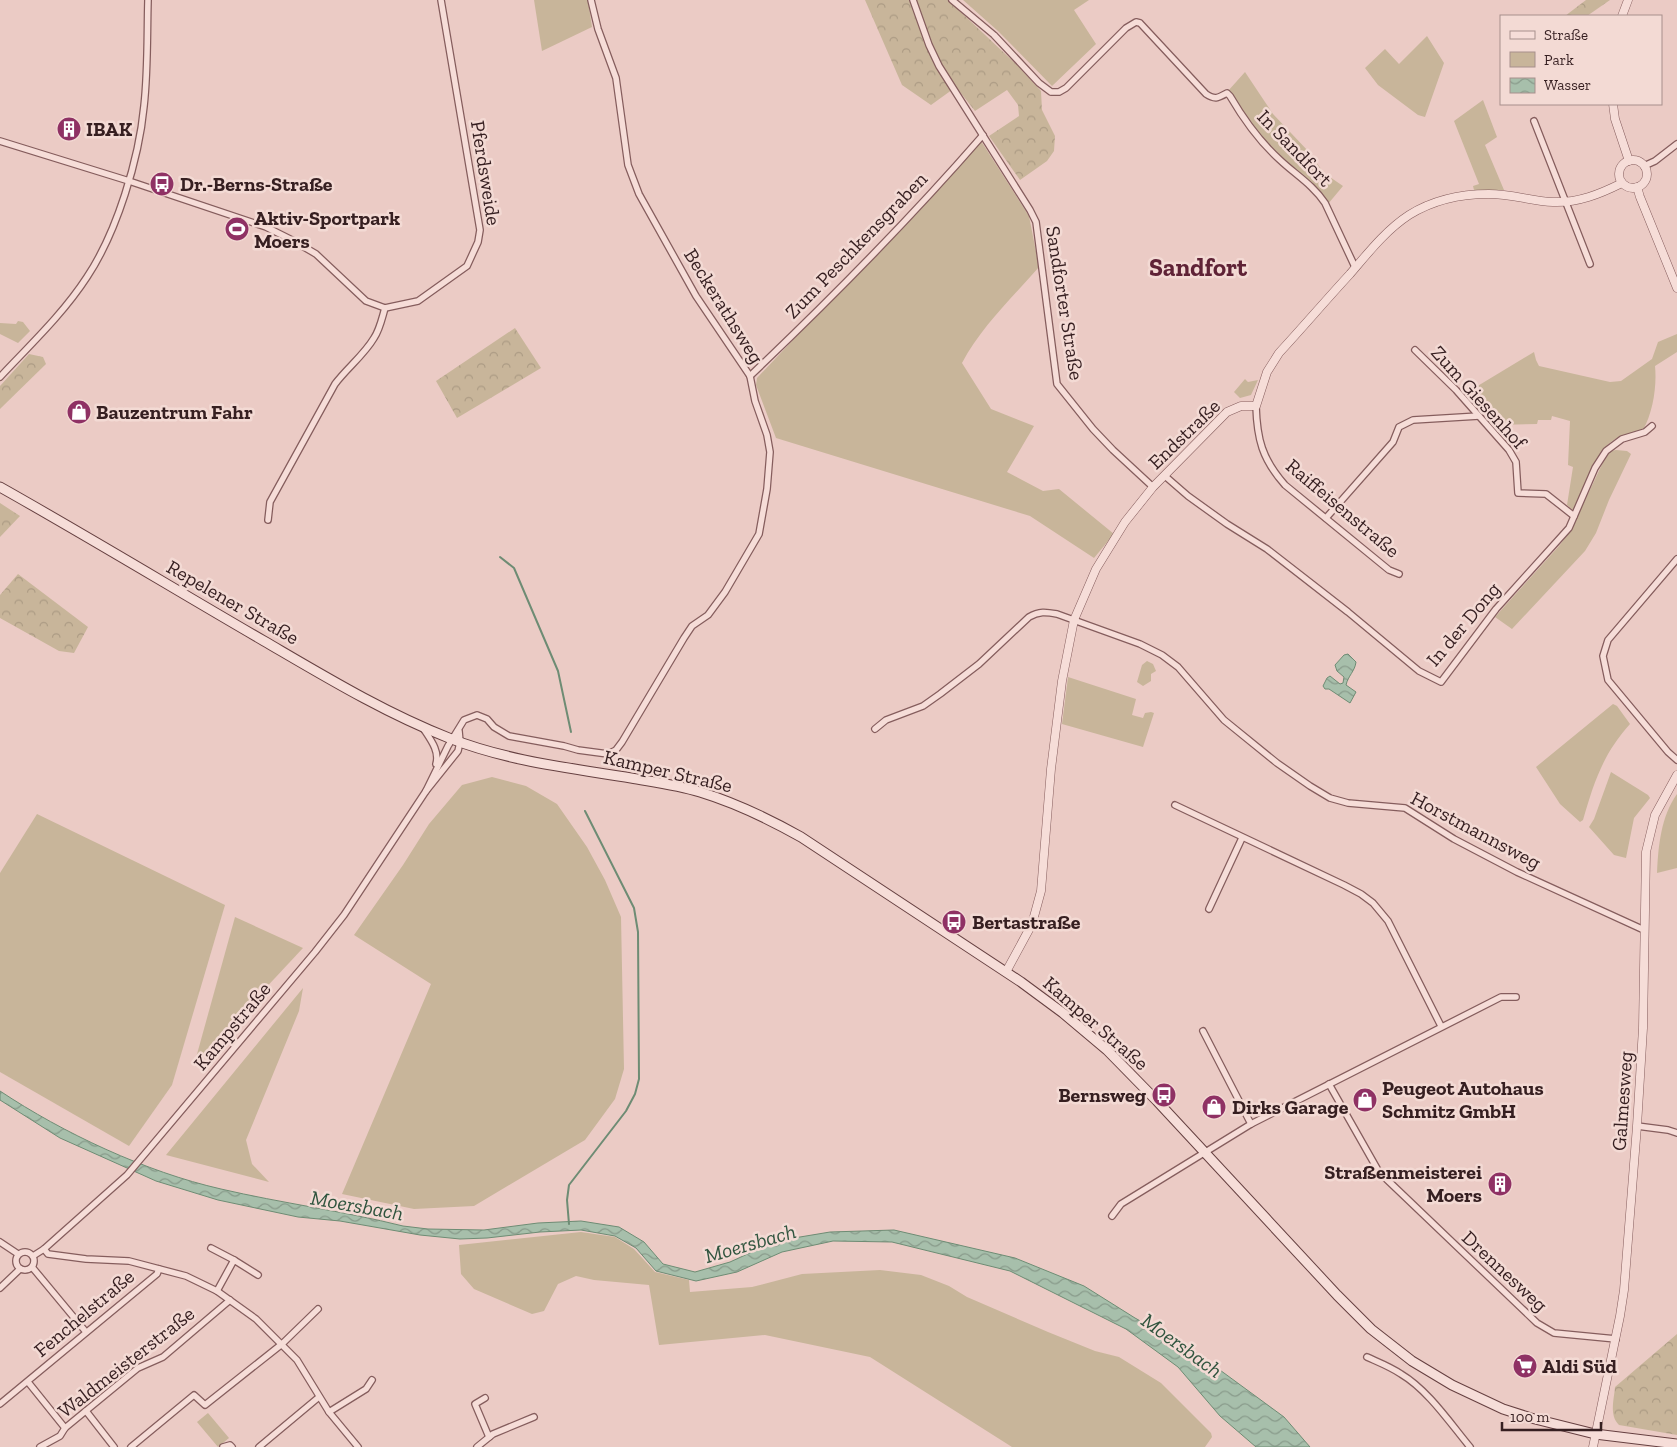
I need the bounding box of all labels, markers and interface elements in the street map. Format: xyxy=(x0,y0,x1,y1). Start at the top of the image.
legend xyxy=(1500,15,1662,105)
text: Straße xyxy=(1544,26,1588,44)
text: Park xyxy=(1544,51,1574,69)
text: Wasser xyxy=(1544,76,1591,94)
street label: In Sandfort xyxy=(1252,105,1338,192)
building icon: IBAK xyxy=(56,116,82,142)
place label: IBAK xyxy=(86,117,133,141)
street label: Pferdsweide xyxy=(466,119,506,227)
street label: Zum Peschkensgraben xyxy=(780,166,932,323)
bus stop icon: Dr.-Berns-Straße xyxy=(149,171,175,197)
place label: Dr.-Berns-Straße xyxy=(180,172,333,196)
place label: Aktiv-Sportpark Moers xyxy=(254,206,400,253)
sports icon: Aktiv-Sportpark Moers xyxy=(224,216,250,242)
street label: Sandforter Straße xyxy=(1041,224,1089,382)
street label: Beckerathsweg xyxy=(679,244,769,368)
district label: Sandfort xyxy=(1149,252,1248,282)
street label: Zum Giesenhof xyxy=(1426,340,1533,455)
street label: Endstraße xyxy=(1143,394,1225,474)
shop icon: Bauzentrum Fahr xyxy=(66,399,92,425)
place label: Bauzentrum Fahr xyxy=(96,400,253,424)
street label: Raiffeisenstraße xyxy=(1281,453,1405,563)
street label: Repelener Straße xyxy=(163,554,303,650)
street label: In der Dong xyxy=(1421,577,1505,671)
street label: Kamper Straße xyxy=(601,745,735,797)
street label: Horstmannsweg xyxy=(1407,786,1545,874)
bus stop icon: Bertastraße xyxy=(941,909,967,935)
place label: Bertastraße xyxy=(972,910,1081,934)
street label: Kamper Straße xyxy=(1039,971,1153,1075)
street label: Kampstraße xyxy=(188,977,276,1075)
street label: Galmesweg xyxy=(1607,1050,1637,1152)
place label: Peugeot Autohaus Schmitz GmbH xyxy=(1382,1076,1544,1123)
bus stop icon: Bernsweg xyxy=(1151,1082,1177,1108)
place label: Bernsweg xyxy=(1058,1083,1147,1107)
shop icon: Peugeot Autohaus Schmitz GmbH xyxy=(1352,1087,1378,1113)
shop icon: Dirks Garage xyxy=(1201,1094,1227,1120)
place label: Dirks Garage xyxy=(1232,1095,1349,1119)
place label: Straßenmeisterei Moers xyxy=(1324,1160,1482,1207)
building icon: Straßenmeisterei Moers xyxy=(1487,1171,1513,1197)
water label: Moersbach xyxy=(309,1185,405,1225)
water label: Moersbach xyxy=(701,1218,799,1268)
street label: Drennesweg xyxy=(1457,1225,1553,1317)
street label: Fenchelstraße xyxy=(29,1264,139,1362)
street label: Waldmeisterstraße xyxy=(53,1301,199,1423)
water label: Moersbach xyxy=(1137,1307,1227,1383)
supermarket icon: Aldi Süd xyxy=(1512,1353,1538,1379)
place label: Aldi Süd xyxy=(1542,1354,1617,1378)
scale bar xyxy=(1502,1400,1601,1432)
text: 100 m xyxy=(1510,1408,1549,1426)

